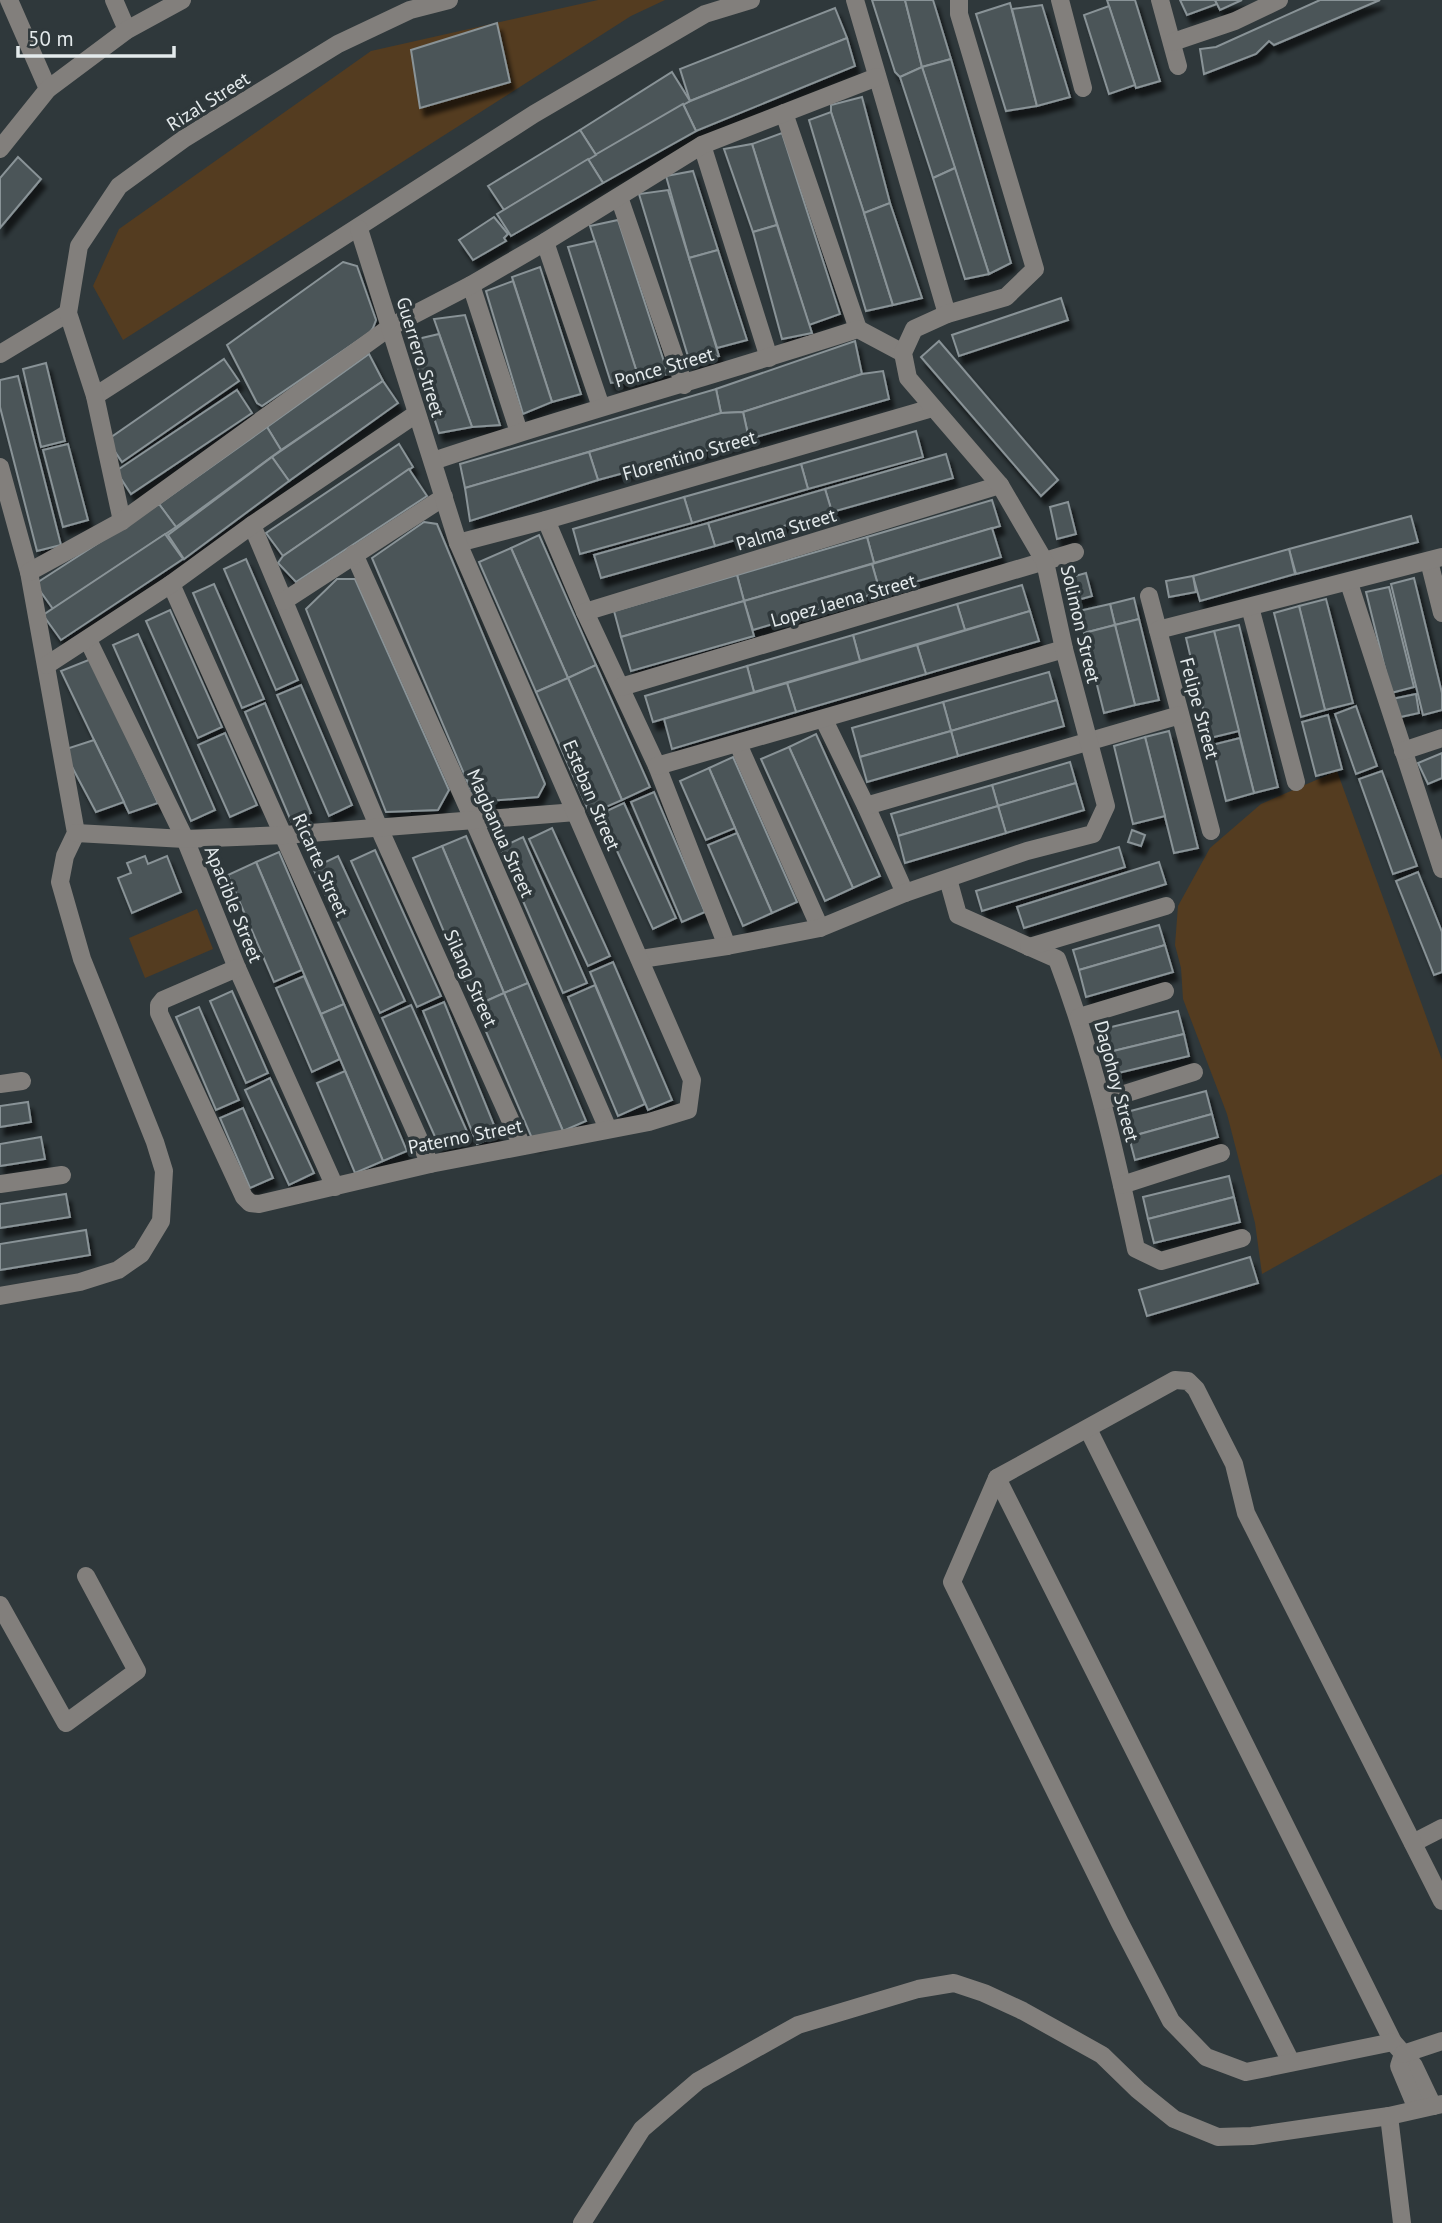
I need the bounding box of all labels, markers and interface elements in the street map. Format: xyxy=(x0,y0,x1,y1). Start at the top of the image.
scale bar xyxy=(18,14,173,58)
text: 50 m xyxy=(28,25,74,52)
street label: Rizal Street xyxy=(162,66,254,136)
street label: Guerrero Street xyxy=(391,294,451,420)
street label: Ponce Street xyxy=(612,341,717,393)
street label: Florentino Street xyxy=(619,424,759,486)
street label: Palma Street xyxy=(733,502,839,556)
street label: Solimon Street xyxy=(1056,563,1106,686)
street label: Lopez Jaena Street xyxy=(768,568,919,632)
street label: Felipe Street xyxy=(1175,655,1225,762)
street label: Esteban Street xyxy=(558,736,626,854)
street label: Magbanua Street xyxy=(462,765,540,901)
street label: Ricarte Street xyxy=(287,809,355,921)
street label: Apacible Street xyxy=(200,842,268,966)
street label: Silang Street xyxy=(439,925,503,1031)
street label: Dagohoy Street xyxy=(1089,1018,1145,1145)
street label: Paterno Street xyxy=(406,1113,525,1159)

